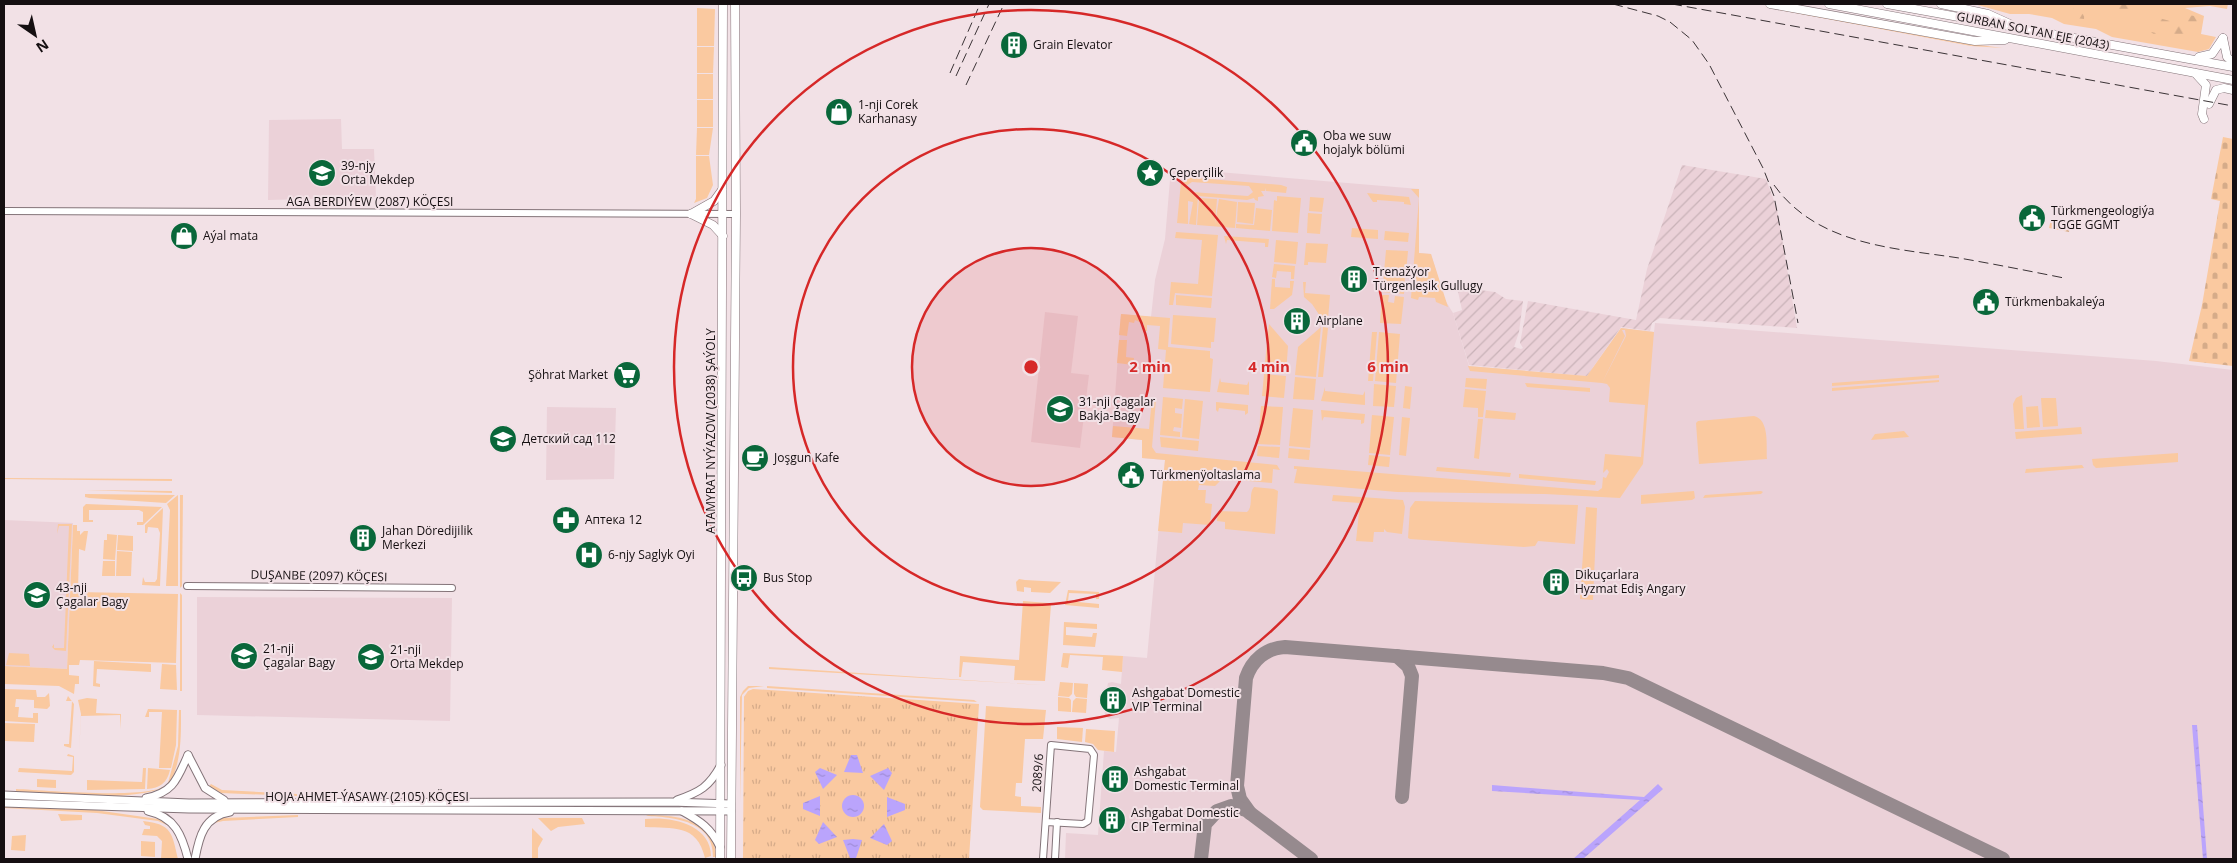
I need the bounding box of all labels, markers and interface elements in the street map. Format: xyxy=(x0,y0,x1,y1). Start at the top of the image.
street label: GURBAN SOLTAN EJE (2043) xyxy=(1955,7,2111,54)
north arrow xyxy=(10,10,60,60)
building icon: Grain Elevator xyxy=(999,30,1029,60)
text: N xyxy=(33,35,53,57)
place label: Grain Elevator xyxy=(1033,36,1112,53)
place label: 1-nji Corek Karhanasy xyxy=(858,96,919,127)
shop icon: 1-nji Corek Karhanasy xyxy=(824,97,854,127)
place label: Oba we suw hojalyk bölümi xyxy=(1323,127,1405,158)
public building icon: Oba we suw hojalyk bölümi xyxy=(1289,128,1319,158)
place label: 39-njy Orta Mekdep xyxy=(341,157,415,188)
school or university icon: 39-njy Orta Mekdep xyxy=(307,158,337,188)
place icon: Çeperçilik xyxy=(1135,158,1165,188)
place label: Çeperçilik xyxy=(1169,164,1224,181)
street label: AGA BERDIÝEW (2087) KÖÇESI xyxy=(287,193,453,210)
place label: Türkmengeologiýa TGGE GGMT xyxy=(2051,202,2154,233)
public building icon: Türkmengeologiýa TGGE GGMT xyxy=(2017,203,2047,233)
shop icon: Aýal mata xyxy=(169,221,199,251)
place label: Aýal mata xyxy=(203,227,258,244)
place label: Trenažýor Türgenleşik Gullugy xyxy=(1373,263,1483,294)
building icon: Trenažýor Türgenleşik Gullugy xyxy=(1339,264,1369,294)
public building icon: Türkmenbakaleýa xyxy=(1971,287,2001,317)
place label: Türkmenbakaleýa xyxy=(2005,293,2105,310)
building icon: Airplane xyxy=(1282,306,1312,336)
place label: Airplane xyxy=(1316,312,1363,329)
street label: ATAMYRAT NYÝAZOW (2038) ŞAÝOLY xyxy=(702,328,719,534)
text: 2 min xyxy=(1129,356,1171,376)
text: 4 min xyxy=(1248,356,1290,376)
text: 6 min xyxy=(1367,356,1409,376)
centre of rings xyxy=(1022,358,1040,376)
supermarket icon: Şöhrat Market xyxy=(612,360,642,390)
place label: Şöhrat Market xyxy=(528,366,608,383)
place label: 31-nji Çagalar Bakja-Bagy xyxy=(1079,393,1155,424)
school or university icon: 31-nji Çagalar Bakja-Bagy xyxy=(1045,394,1075,424)
school or university icon: Детский сад 112 xyxy=(488,424,518,454)
place label: Детский сад 112 xyxy=(522,430,616,447)
cafe icon: Joşgun Kafe xyxy=(740,443,770,473)
place label: Joşgun Kafe xyxy=(773,449,840,466)
public building icon: Türkmenÿoltaslama xyxy=(1116,460,1146,490)
place label: Türkmenÿoltaslama xyxy=(1150,466,1261,483)
pharmacy icon: Аптека 12 xyxy=(551,505,581,535)
place label: Аптека 12 xyxy=(585,511,642,528)
place label: Jahan Döredijilik Merkezi xyxy=(381,522,473,553)
building icon: Jahan Döredijilik Merkezi xyxy=(348,523,378,553)
hospital icon: 6-njy Saglyk Oyi xyxy=(574,540,604,570)
place label: 6-njy Saglyk Oyi xyxy=(608,546,695,563)
bus stop icon: Bus Stop xyxy=(729,563,759,593)
street label: DUŞANBE (2097) KÖÇESI xyxy=(251,566,387,585)
place label: Dikuçarlara Hyzmat Ediş Angary xyxy=(1575,566,1687,597)
building icon: Dikuçarlara Hyzmat Ediş Angary xyxy=(1541,567,1571,597)
place label: Bus Stop xyxy=(763,569,812,586)
place label: 43-nji Çagalar Bagy xyxy=(56,579,129,610)
school or university icon: 43-nji Çagalar Bagy xyxy=(22,580,52,610)
place label: 21-nji Çagalar Bagy xyxy=(263,640,336,671)
school or university icon: 21-nji Çagalar Bagy xyxy=(229,641,259,671)
place label: 21-nji Orta Mekdep xyxy=(390,641,464,672)
school or university icon: 21-nji Orta Mekdep xyxy=(356,642,386,672)
place label: Ashgabat Domestic VIP Terminal xyxy=(1132,684,1240,715)
building icon: Ashgabat Domestic VIP Terminal xyxy=(1098,685,1128,715)
street label: 2089/6 xyxy=(1028,753,1047,793)
place label: Ashgabat Domestic Terminal xyxy=(1134,763,1239,794)
building icon: Ashgabat Domestic Terminal xyxy=(1100,764,1130,794)
street label: HOJA AHMET ÝASAWY (2105) KÖÇESI xyxy=(265,788,469,805)
place label: Ashgabat Domestic CIP Terminal xyxy=(1131,804,1239,835)
building icon: Ashgabat Domestic CIP Terminal xyxy=(1097,805,1127,835)

